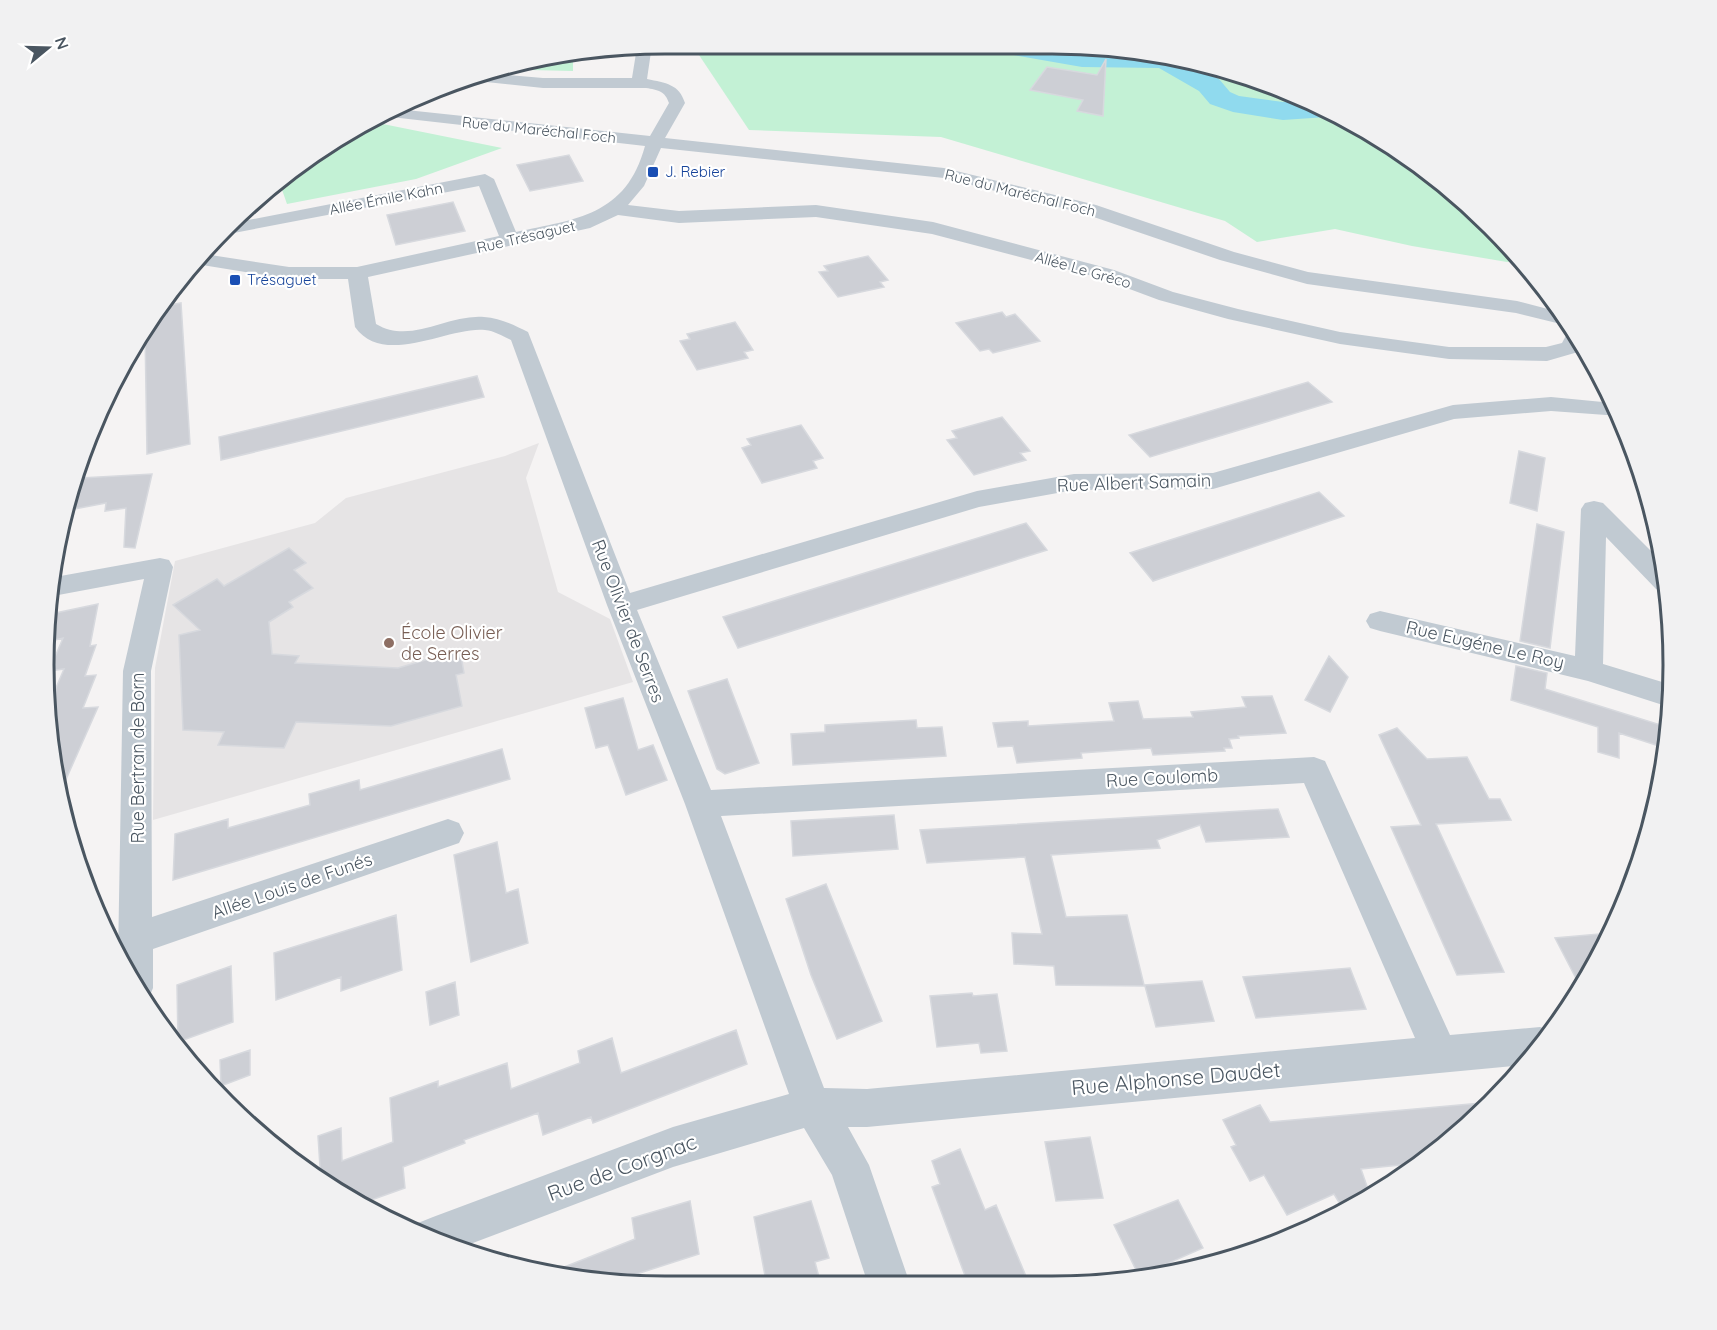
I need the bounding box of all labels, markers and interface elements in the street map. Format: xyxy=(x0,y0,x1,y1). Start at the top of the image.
north arrow xyxy=(18,18,78,78)
text: N xyxy=(51,34,74,52)
street label: Rue du Maréchal Foch xyxy=(461,112,617,147)
place label: J. Rebier xyxy=(665,162,726,181)
marker: J. Rebier xyxy=(646,165,660,179)
street label: Rue du Maréchal Foch xyxy=(943,165,1098,220)
street label: Allée Émile Kahn xyxy=(328,178,444,219)
street label: Rue Trésaguet xyxy=(475,216,577,257)
street label: Allée Le Gréco xyxy=(1033,247,1133,292)
place label: Trésaguet xyxy=(247,270,317,289)
marker: Trésaguet xyxy=(228,273,242,287)
street label: Rue Albert Samain xyxy=(1056,468,1212,497)
street label: Rue Olivier de Serres xyxy=(587,536,670,706)
street label: Rue Eugéne Le Roy xyxy=(1404,615,1566,674)
place label: École Olivier de Serres xyxy=(401,621,503,665)
marker: École Olivier de Serres xyxy=(382,636,396,650)
street label: Rue Bertran de Born xyxy=(126,673,149,843)
street label: Rue Coulomb xyxy=(1105,763,1219,792)
street label: Allée Louis de Funés xyxy=(209,847,375,924)
street label: Rue Alphonse Daudet xyxy=(1070,1056,1282,1100)
street label: Rue de Corgnac xyxy=(544,1128,700,1206)

